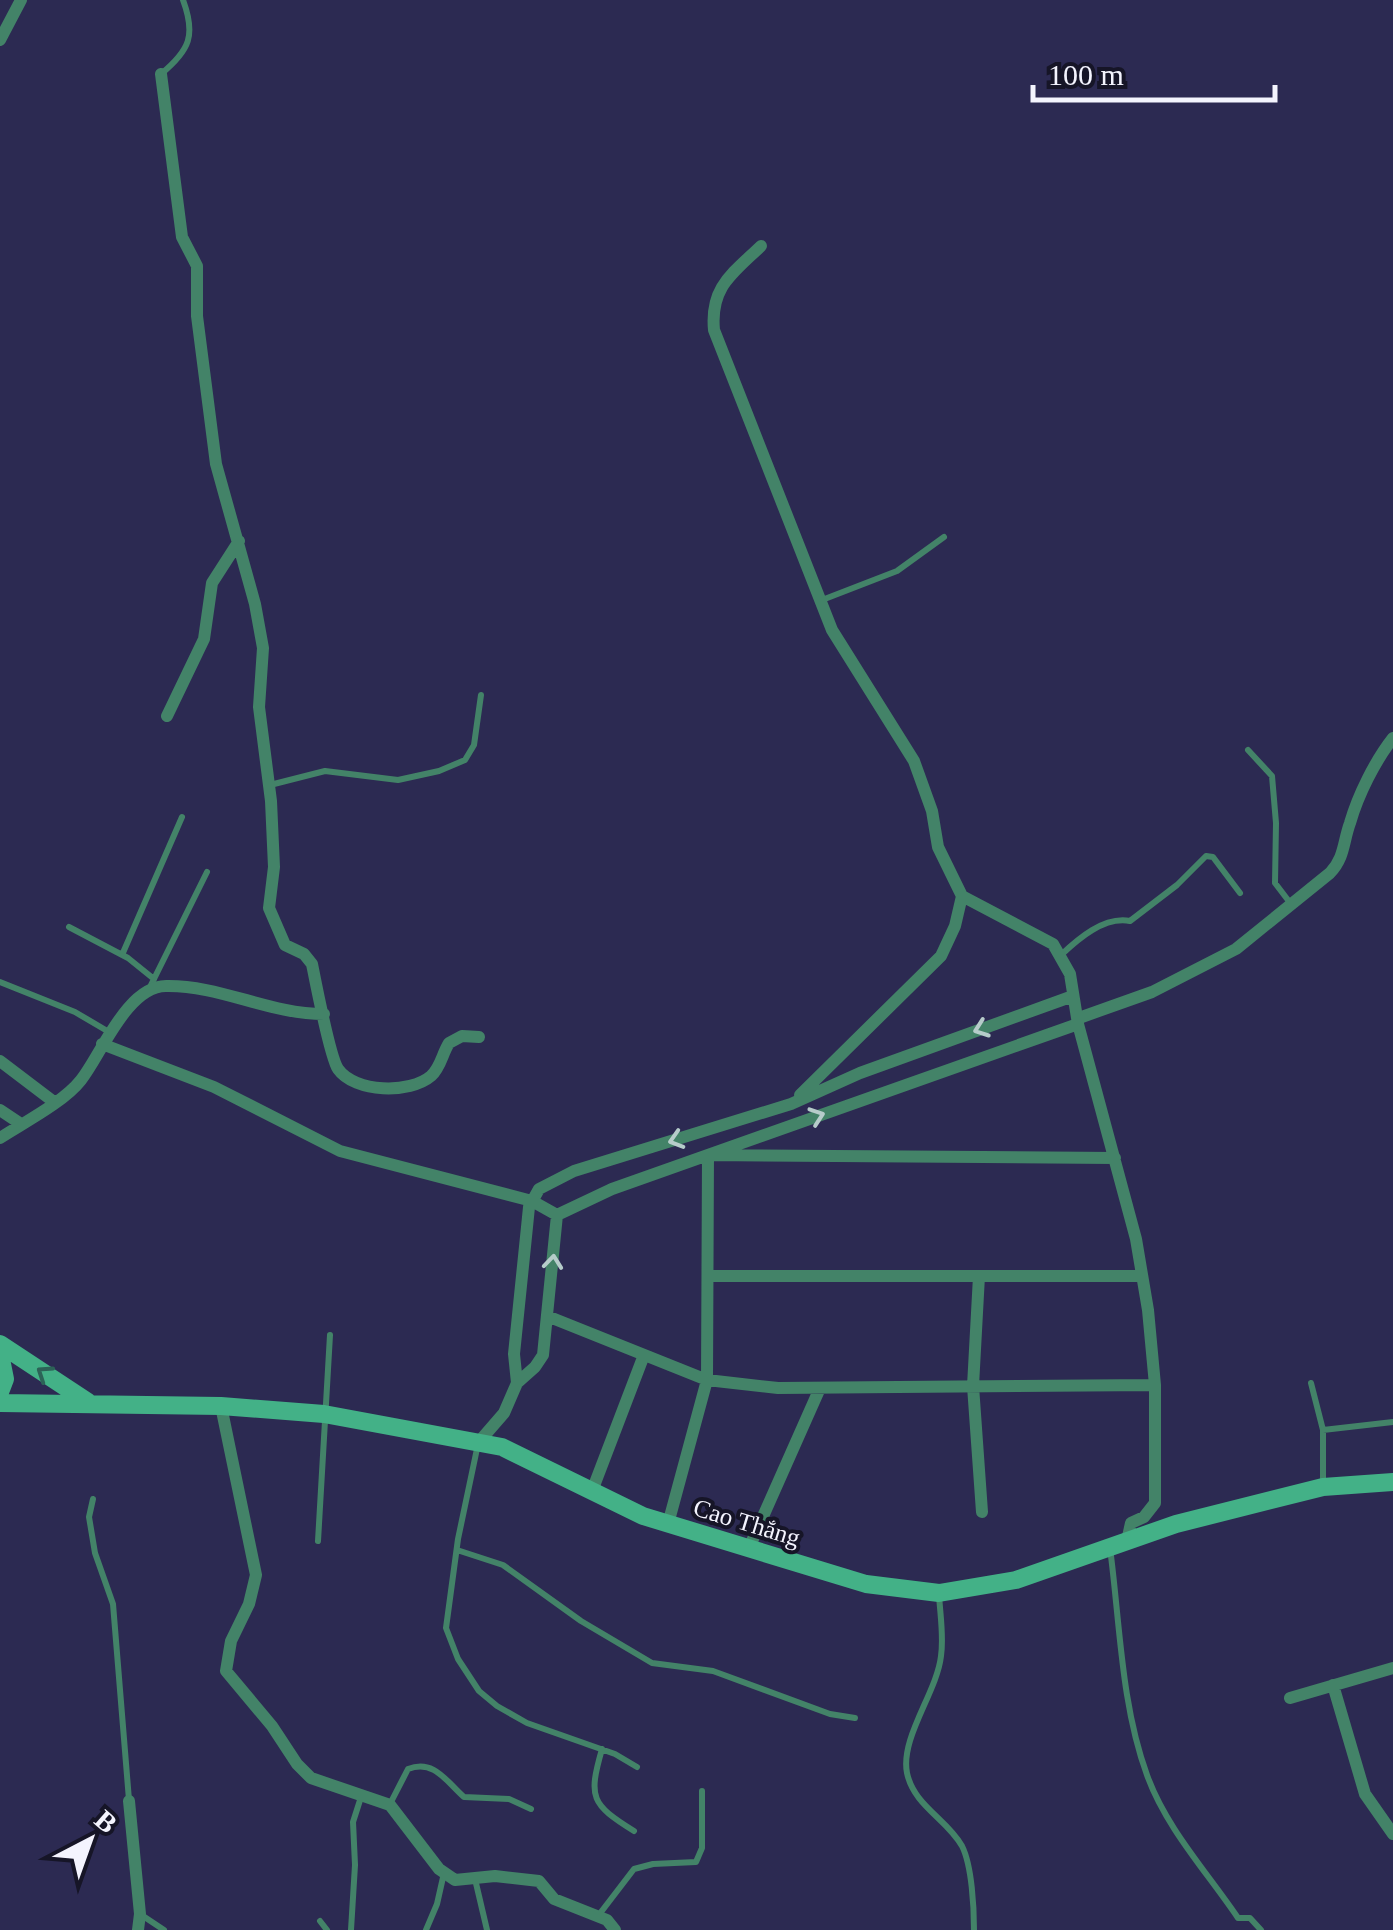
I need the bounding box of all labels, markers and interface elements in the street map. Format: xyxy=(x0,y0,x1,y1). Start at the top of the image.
scale bar xyxy=(1033,40,1276,102)
text: 100 m xyxy=(1048,58,1124,91)
one-way arrow xyxy=(974,1018,991,1038)
one-way arrow xyxy=(808,1108,825,1128)
one-way arrow xyxy=(668,1128,685,1149)
one-way arrow xyxy=(542,1253,563,1269)
one-way arrow xyxy=(37,1367,55,1386)
street label: Cao Thắng xyxy=(690,1493,804,1552)
north arrow xyxy=(40,1790,140,1890)
text: B xyxy=(89,1804,123,1839)

